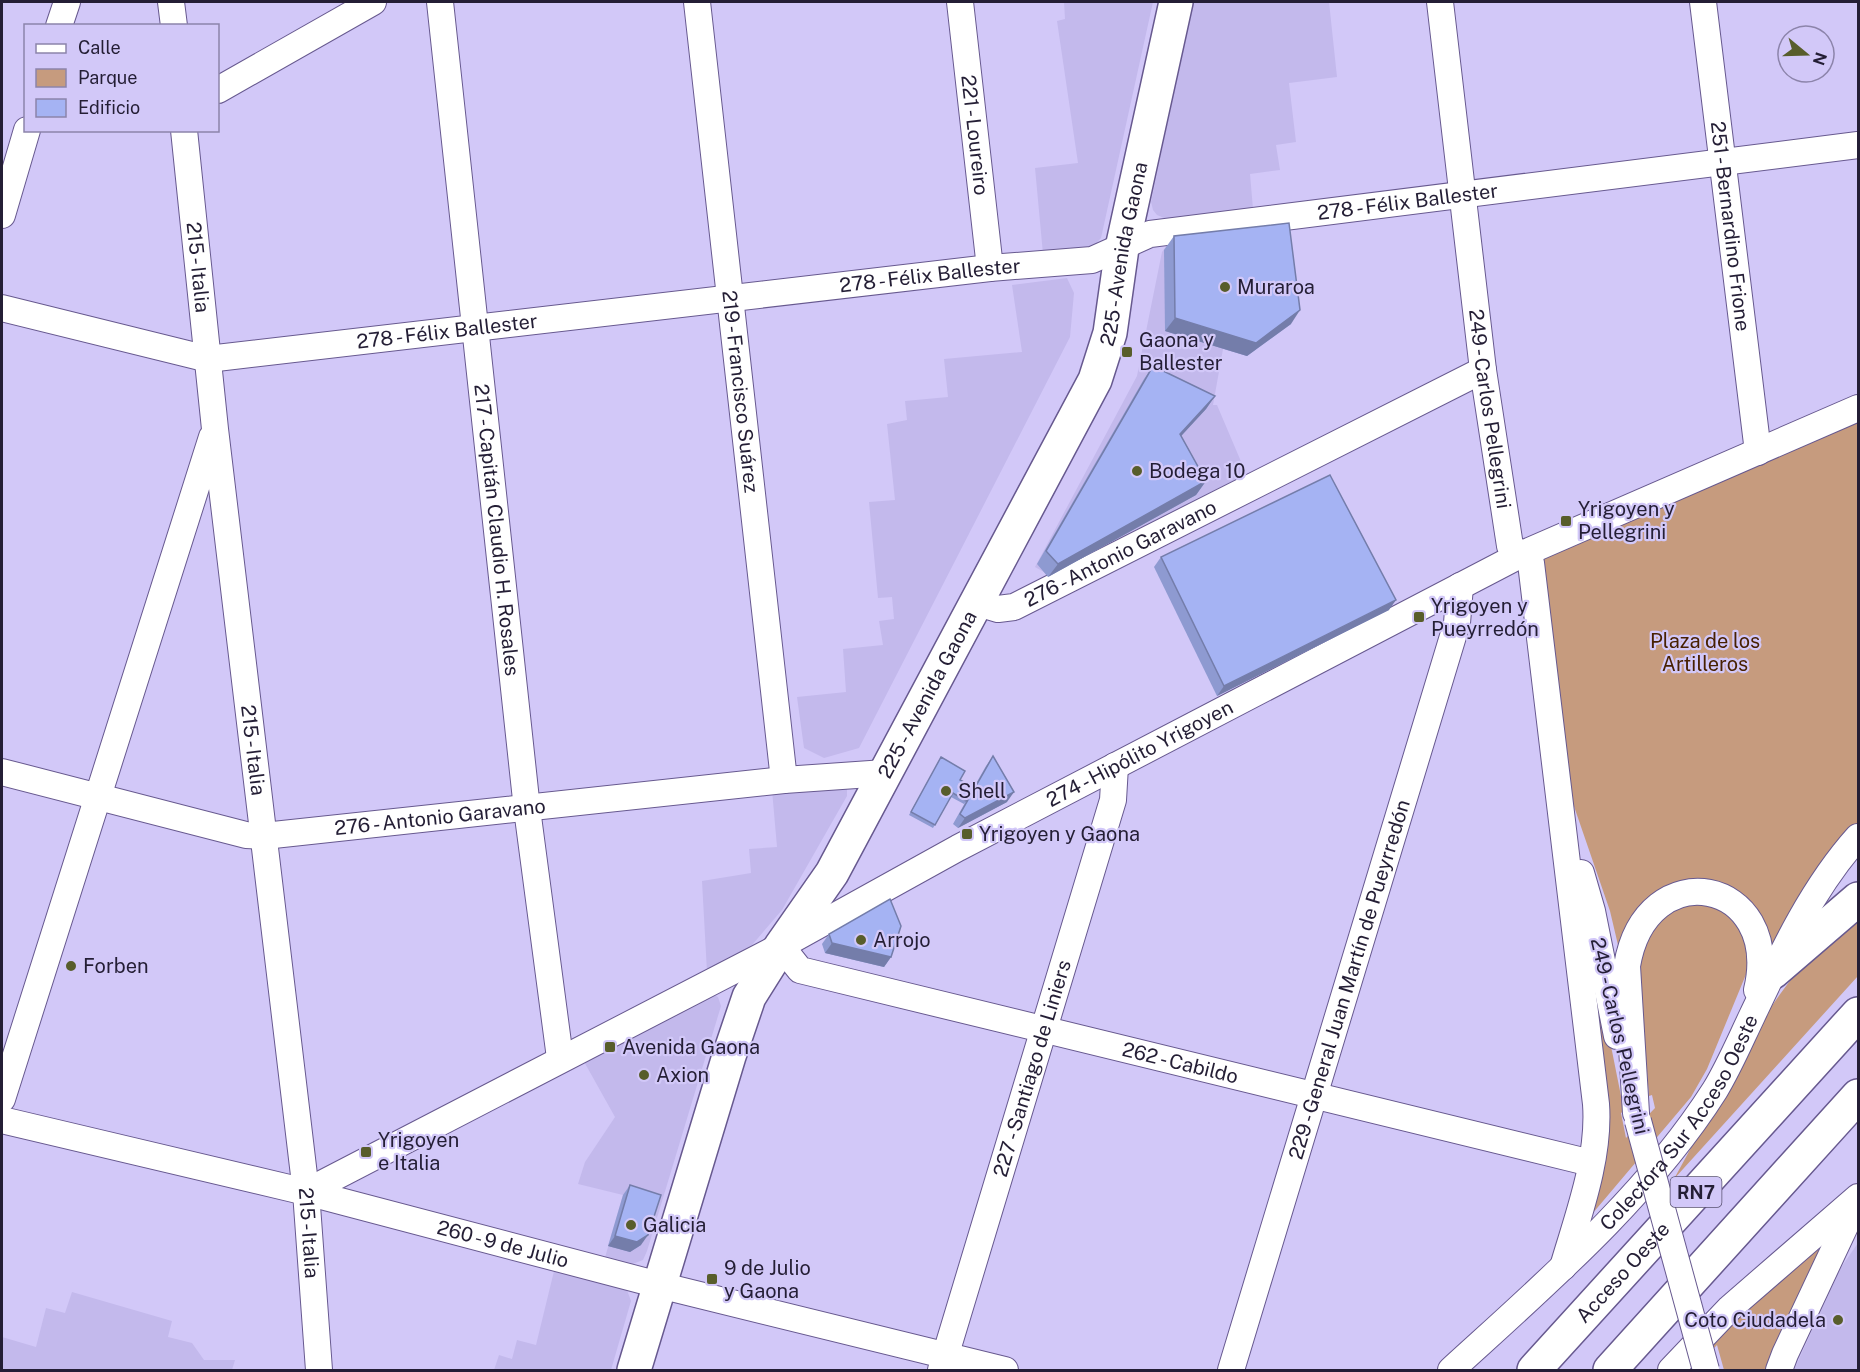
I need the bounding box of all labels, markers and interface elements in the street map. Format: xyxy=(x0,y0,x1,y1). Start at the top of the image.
legend xyxy=(24,24,219,132)
north arrow xyxy=(1776,24,1836,84)
text: Calle xyxy=(78,37,121,58)
text: N xyxy=(1809,50,1831,68)
text: Parque xyxy=(78,67,138,88)
street label: 221 - Loureiro xyxy=(956,74,994,197)
text: Edificio xyxy=(78,97,140,118)
street label: 251 - Bernardino Frione xyxy=(1706,120,1755,333)
street label: 225 - Avenida Gaona xyxy=(1095,160,1153,349)
street label: 278 - Félix Ballester xyxy=(1316,178,1500,225)
street label: 215 - Italia xyxy=(182,221,215,314)
street label: 278 - Félix Ballester xyxy=(838,254,1022,297)
place label: Muraroa xyxy=(1237,275,1315,299)
marker: Muraroa xyxy=(1218,280,1232,294)
street label: 219 - Francisco Suárez xyxy=(717,289,764,494)
street label: 249 - Carlos Pellegrini xyxy=(1464,308,1516,510)
street label: 278 - Félix Ballester xyxy=(355,309,539,354)
place label: Gaona y Ballester xyxy=(1139,328,1223,375)
marker: Gaona y Ballester xyxy=(1120,345,1134,359)
street label: 217 - Capitán Claudio H. Rosales xyxy=(469,383,525,677)
place label: Bodega 10 xyxy=(1149,459,1245,483)
marker: Bodega 10 xyxy=(1130,464,1144,478)
street label: 276 - Antonio Garavano xyxy=(1020,495,1220,612)
place label: Yrigoyen y Pellegrini xyxy=(1578,497,1675,544)
marker: Yrigoyen y Pellegrini xyxy=(1559,514,1573,528)
place label: Yrigoyen y Pueyrredón xyxy=(1431,594,1539,641)
street label: 225 - Avenida Gaona xyxy=(873,606,982,782)
marker: Yrigoyen y Pueyrredón xyxy=(1412,610,1426,624)
park label: Plaza de los Artilleros xyxy=(1650,629,1760,676)
street label: 274 - Hipólito Yrigoyen xyxy=(1042,695,1237,812)
street label: 215 - Italia xyxy=(236,704,271,797)
place label: Shell xyxy=(958,779,1006,803)
marker: Shell xyxy=(939,784,953,798)
street label: 276 - Antonio Garavano xyxy=(333,794,547,840)
street label: 229 - General Juan Martín de Pueyrredón xyxy=(1283,797,1415,1162)
place label: Yrigoyen y Gaona xyxy=(979,822,1140,846)
marker: Yrigoyen y Gaona xyxy=(960,827,974,841)
place label: Arrojo xyxy=(873,928,931,952)
marker: Arrojo xyxy=(854,933,868,947)
street label: 249 - Carlos Pellegrini xyxy=(1586,935,1654,1137)
place label: Forben xyxy=(83,954,149,978)
street label: 227 - Santiago de Liniers xyxy=(988,957,1076,1180)
marker: Forben xyxy=(64,959,78,973)
street label: Colectora Sur Acceso Oeste xyxy=(1595,1011,1763,1235)
place label: Avenida Gaona xyxy=(622,1035,760,1059)
street label: 262 - Cabildo xyxy=(1120,1037,1241,1088)
marker: Avenida Gaona xyxy=(603,1040,617,1054)
place label: Axion xyxy=(656,1063,709,1087)
marker: Axion xyxy=(637,1068,651,1082)
place label: Yrigoyen e Italia xyxy=(378,1128,459,1175)
marker: Yrigoyen e Italia xyxy=(359,1145,373,1159)
road number: RN7 xyxy=(1670,1177,1722,1207)
street label: 215 - Italia xyxy=(294,1187,324,1279)
place label: Galicia xyxy=(643,1213,706,1237)
street label: 260 - 9 de Julio xyxy=(434,1215,571,1273)
street label: Acceso Oeste xyxy=(1571,1217,1675,1328)
marker: Galicia xyxy=(624,1218,638,1232)
place label: 9 de Julio y Gaona xyxy=(724,1256,811,1303)
marker: 9 de Julio y Gaona xyxy=(705,1272,719,1286)
place label: Coto Ciudadela xyxy=(1684,1308,1826,1332)
marker: Coto Ciudadela xyxy=(1831,1313,1845,1327)

